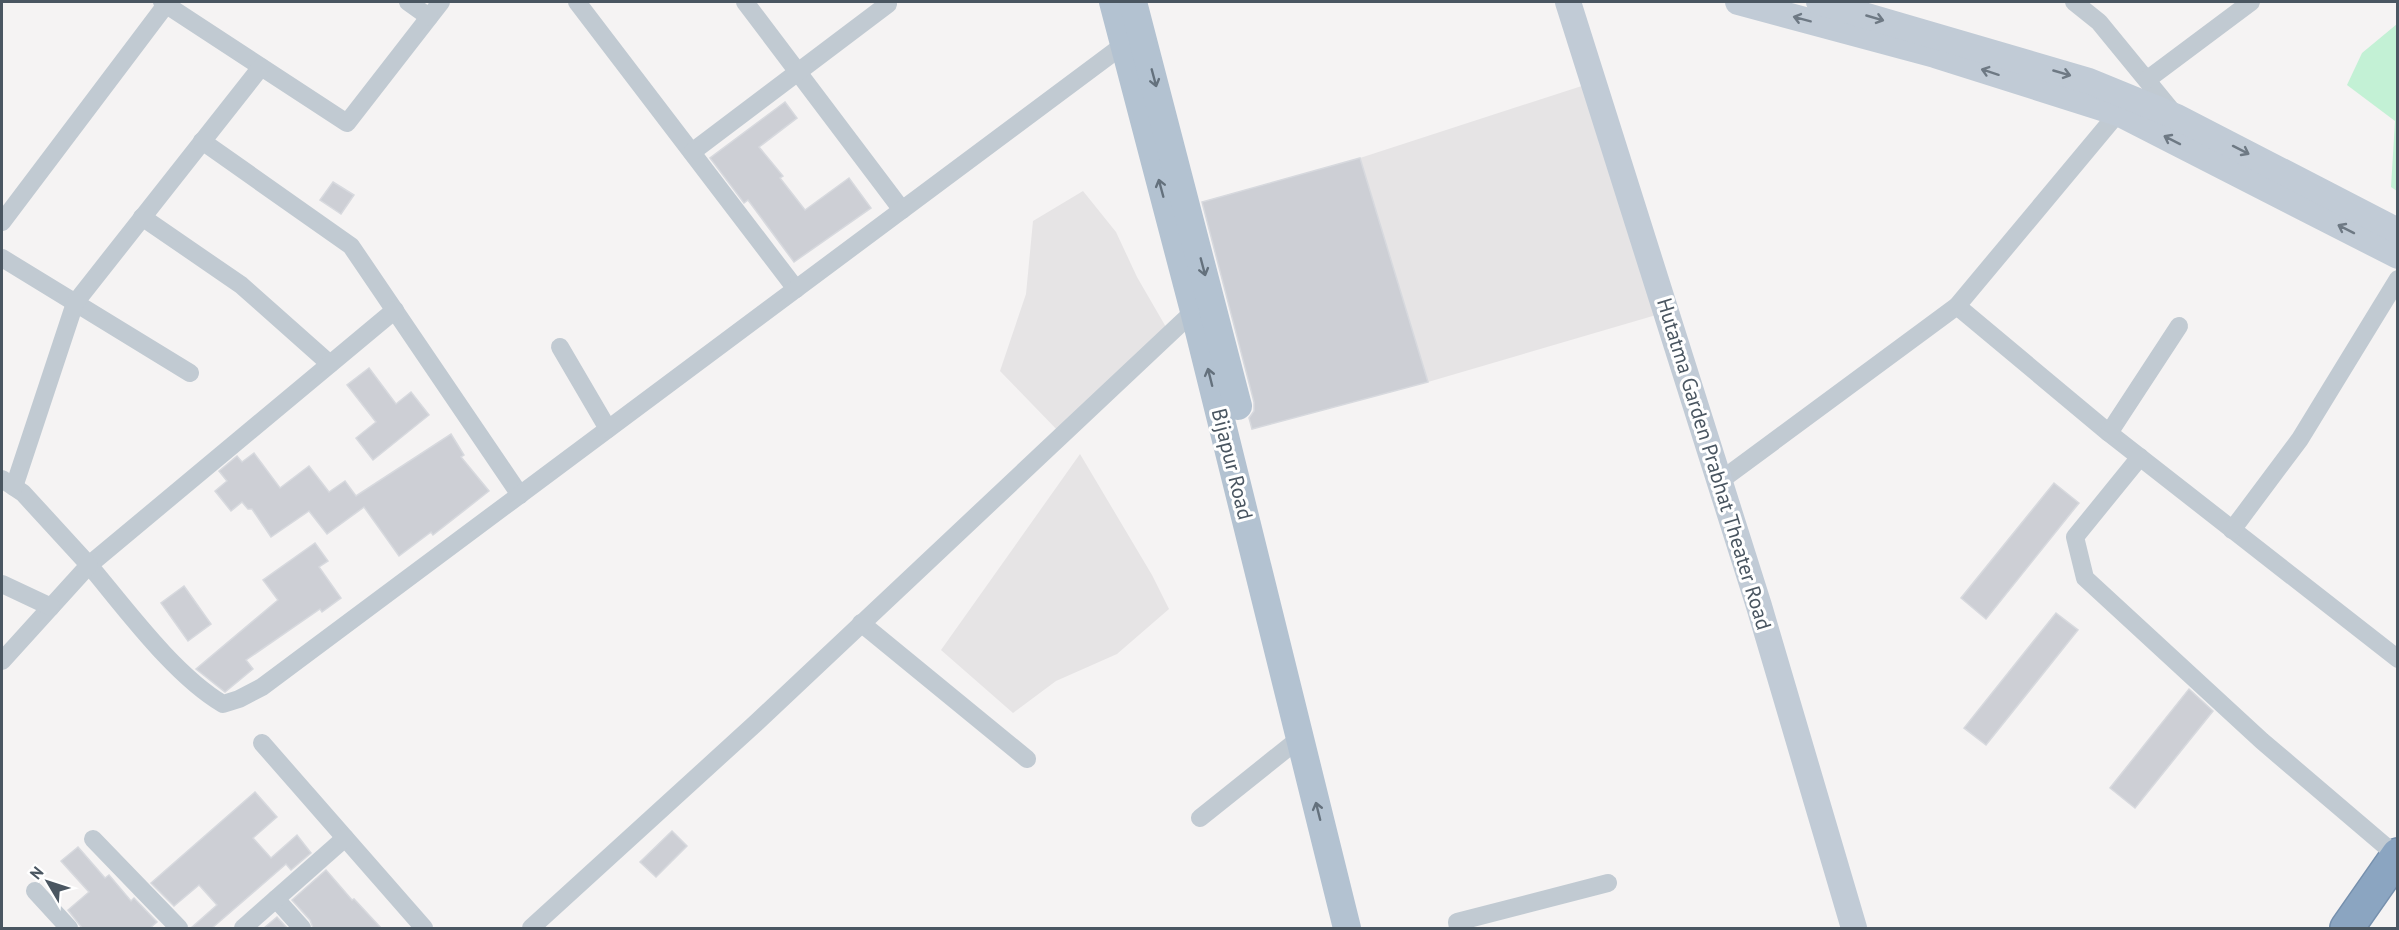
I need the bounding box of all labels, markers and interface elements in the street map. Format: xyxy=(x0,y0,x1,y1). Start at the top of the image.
one-way arrow xyxy=(1793,13,1812,24)
one-way arrow xyxy=(1865,13,1884,24)
one-way arrow xyxy=(1981,66,2000,77)
one-way arrow xyxy=(1148,68,1160,87)
one-way arrow xyxy=(2052,68,2071,79)
one-way arrow xyxy=(2164,134,2182,145)
one-way arrow xyxy=(2232,144,2249,156)
one-way arrow xyxy=(1155,179,1167,198)
one-way arrow xyxy=(2337,223,2355,235)
one-way arrow xyxy=(1198,257,1209,276)
street label: Hutatma Garden Prabhat Theater Road xyxy=(1651,295,1778,633)
one-way arrow xyxy=(1204,368,1216,387)
street label: Bijapur Road xyxy=(1206,405,1259,522)
one-way arrow xyxy=(1312,801,1324,820)
north arrow xyxy=(18,852,78,912)
text: N xyxy=(25,862,47,883)

